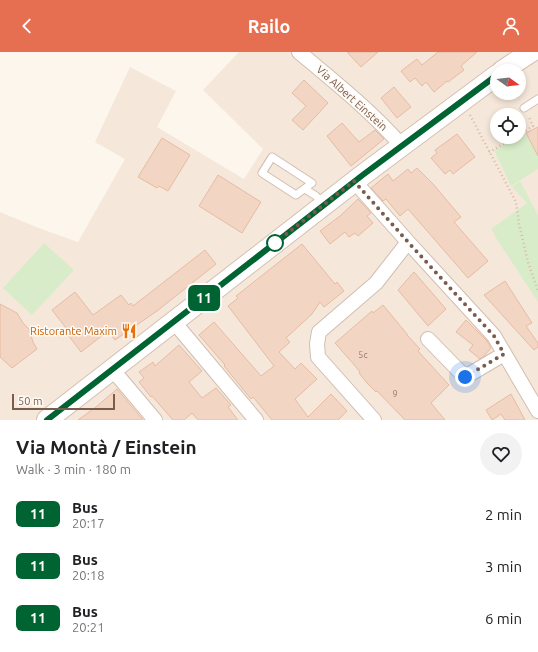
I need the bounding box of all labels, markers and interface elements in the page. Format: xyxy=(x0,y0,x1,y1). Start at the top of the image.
icon: back xyxy=(16,15,38,37)
icon: person xyxy=(500,15,522,37)
text: Railo xyxy=(248,16,290,36)
street label: Via Albert Einstein xyxy=(314,63,390,133)
north arrow xyxy=(490,64,526,100)
map controls xyxy=(490,64,526,144)
button: locate xyxy=(490,108,526,144)
unlabelled marker xyxy=(266,234,284,252)
line badge: 11 xyxy=(186,285,222,311)
text: 11 xyxy=(196,290,212,306)
restaurant icon: Ristorante Maxim xyxy=(120,322,138,340)
place label: Ristorante Maxim xyxy=(30,325,117,337)
house number: 5c xyxy=(358,350,368,360)
your location xyxy=(455,367,475,387)
house number: 9 xyxy=(392,389,398,399)
scale bar xyxy=(12,392,115,411)
text: 50 m xyxy=(18,395,42,407)
button: heart xyxy=(480,433,522,475)
text: Via Montà / Einstein xyxy=(16,436,197,458)
text: Walk · 3 min · 180 m xyxy=(16,462,131,476)
text: Bus xyxy=(72,499,98,516)
text: 11 xyxy=(30,506,46,522)
text: 2 min xyxy=(485,506,522,523)
text: 20:17 xyxy=(72,516,105,530)
text: Bus xyxy=(72,551,98,568)
text: 11 xyxy=(30,558,46,574)
text: 3 min xyxy=(485,558,522,575)
text: 20:18 xyxy=(72,568,105,582)
text: Bus xyxy=(72,603,98,620)
text: 11 xyxy=(30,610,46,626)
text: 6 min xyxy=(485,610,522,627)
text: 20:21 xyxy=(72,620,105,634)

